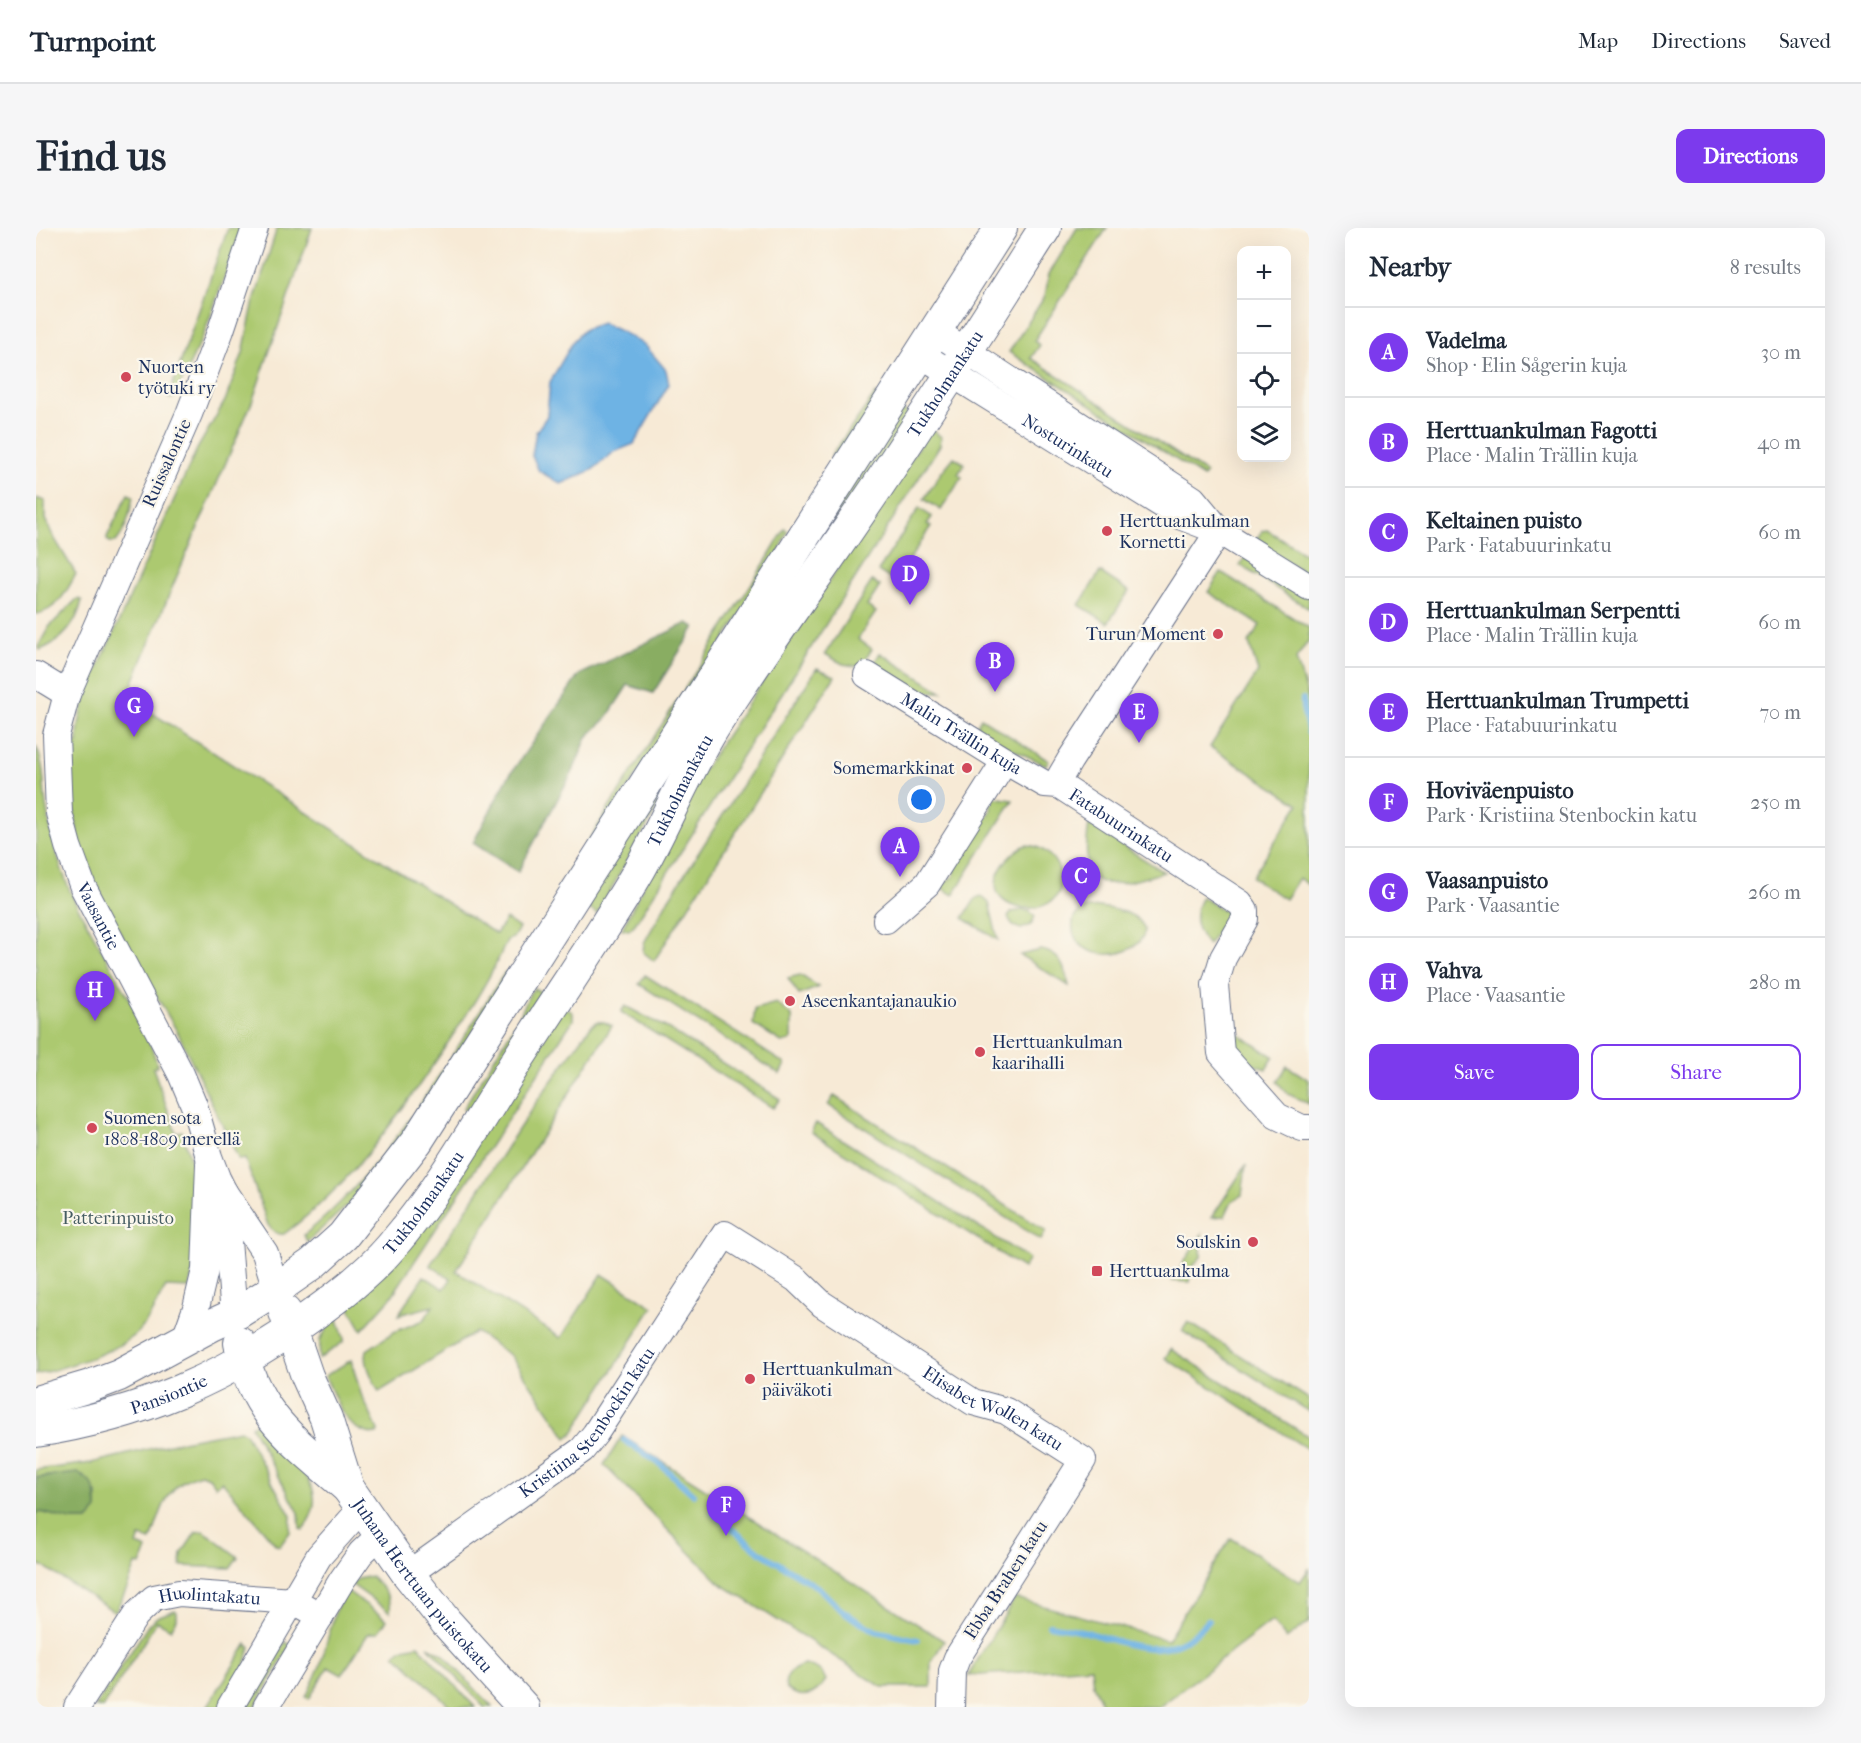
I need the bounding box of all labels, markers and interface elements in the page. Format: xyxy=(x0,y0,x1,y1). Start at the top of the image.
text: Turnpoint xyxy=(30,25,156,58)
text: Map xyxy=(1578,29,1618,53)
text: Directions xyxy=(1651,29,1746,53)
text: Saved xyxy=(1779,29,1831,53)
button: Directions xyxy=(1676,129,1825,183)
text: Find us xyxy=(36,132,166,181)
map controls xyxy=(1237,246,1291,462)
button: + xyxy=(1237,246,1291,300)
text: Nearby xyxy=(1369,252,1451,283)
text: 8 results xyxy=(1730,256,1801,279)
button: − xyxy=(1237,300,1291,354)
street label: Tukholmankatu xyxy=(903,326,988,441)
text: Vadelma xyxy=(1426,328,1506,354)
text: A xyxy=(1382,341,1395,364)
text: 30 m xyxy=(1761,341,1801,364)
button: locate xyxy=(1237,354,1291,408)
text: Shop · Elin Sågerin kuja xyxy=(1426,354,1627,377)
place label: Nuorten työtuki ry xyxy=(138,357,216,399)
marker: Nuorten työtuki ry xyxy=(119,370,133,384)
button: layers xyxy=(1237,408,1291,462)
street label: Nosturinkatu xyxy=(1018,410,1117,482)
street label: Ruissalontie xyxy=(138,415,196,510)
text: Herttuankulman Fagotti xyxy=(1426,418,1657,444)
text: B xyxy=(1382,431,1395,454)
text: 40 m xyxy=(1757,431,1801,454)
text: Place · Malin Trällin kuja xyxy=(1426,444,1638,467)
text: Keltainen puisto xyxy=(1426,508,1582,534)
place label: Herttuankulman Kornetti xyxy=(1119,511,1250,553)
text: C xyxy=(1382,521,1395,544)
text: 60 m xyxy=(1758,521,1801,544)
marker: Herttuankulman Kornetti xyxy=(1100,524,1114,538)
text: Park · Fatabuurinkatu xyxy=(1426,534,1611,557)
pin: D xyxy=(890,556,930,605)
text: Herttuankulman Serpentti xyxy=(1426,598,1680,624)
text: D xyxy=(1381,611,1396,634)
text: 60 m xyxy=(1758,611,1801,634)
place label: Turun Moment xyxy=(1086,624,1207,645)
text: Place · Malin Trällin kuja xyxy=(1426,624,1638,647)
marker: Turun Moment xyxy=(1211,627,1225,641)
pin: B xyxy=(976,642,1014,692)
pin: G xyxy=(114,688,154,737)
street label: Malin Trällin kuja xyxy=(897,688,1026,779)
text: Herttuankulman Trumpetti xyxy=(1426,688,1689,714)
pin: E xyxy=(1120,694,1158,743)
text: E xyxy=(1382,701,1395,724)
text: 70 m xyxy=(1759,701,1801,724)
text: Place · Fatabuurinkatu xyxy=(1426,714,1617,737)
street label: Tukholmankatu xyxy=(643,731,718,850)
place label: Somemarkkinat xyxy=(833,758,956,779)
marker: Somemarkkinat xyxy=(960,761,974,775)
text: Hoviväenpuisto xyxy=(1426,778,1574,804)
street label: Fatabuurinkatu xyxy=(1065,784,1177,867)
your location xyxy=(907,785,936,814)
text: F xyxy=(1383,791,1394,814)
text: 250 m xyxy=(1750,791,1801,814)
text: Park · Kristiina Stenbockin katu xyxy=(1426,804,1697,827)
pin: A xyxy=(880,828,920,877)
pin: C xyxy=(1062,858,1100,907)
text: Vaasanpuisto xyxy=(1426,868,1548,894)
street label: Vaasantie xyxy=(71,878,125,953)
text: G xyxy=(1381,881,1396,904)
text: 260 m xyxy=(1748,881,1801,904)
text: Park · Vaasantie xyxy=(1426,894,1560,917)
text: Vahva xyxy=(1426,958,1482,984)
text: H xyxy=(1381,971,1396,994)
text: 280 m xyxy=(1749,971,1801,994)
pin: H xyxy=(76,972,114,1021)
text: Place · Vaasantie xyxy=(1426,984,1565,1007)
place label: Aseenkantajanaukio xyxy=(801,991,957,1012)
marker: Aseenkantajanaukio xyxy=(783,994,797,1008)
place label: Herttuankulman kaarihalli xyxy=(992,1032,1123,1074)
button: Save xyxy=(1369,1044,1579,1100)
button: Share xyxy=(1591,1044,1801,1100)
marker: Herttuankulman kaarihalli xyxy=(973,1045,987,1059)
place label: Suomen sota 1808-1809 merellä xyxy=(104,1108,241,1150)
marker: Suomen sota 1808-1809 merellä xyxy=(85,1121,99,1135)
street label: Tukholmankatu xyxy=(379,1147,468,1259)
park label: Patterinpuisto xyxy=(62,1208,174,1229)
place label: Soulskin xyxy=(1176,1232,1242,1253)
marker: Soulskin xyxy=(1246,1235,1260,1249)
place label: Herttuankulma xyxy=(1109,1261,1230,1282)
marker: Herttuankulma xyxy=(1090,1264,1104,1278)
street label: Kristiina Stenbockin katu xyxy=(515,1343,659,1502)
place label: Herttuankulman päiväkoti xyxy=(761,1359,893,1401)
street label: Elisabet Wollen katu xyxy=(919,1362,1067,1455)
street label: Pansiontie xyxy=(128,1370,211,1419)
marker: Herttuankulman päiväkoti xyxy=(743,1372,757,1386)
pin: F xyxy=(706,1486,746,1536)
street label: Juhana Herttuan puistokatu xyxy=(347,1493,497,1677)
street label: Ebba Brahen katu xyxy=(960,1517,1052,1643)
street label: Huolintakatu xyxy=(156,1582,261,1609)

